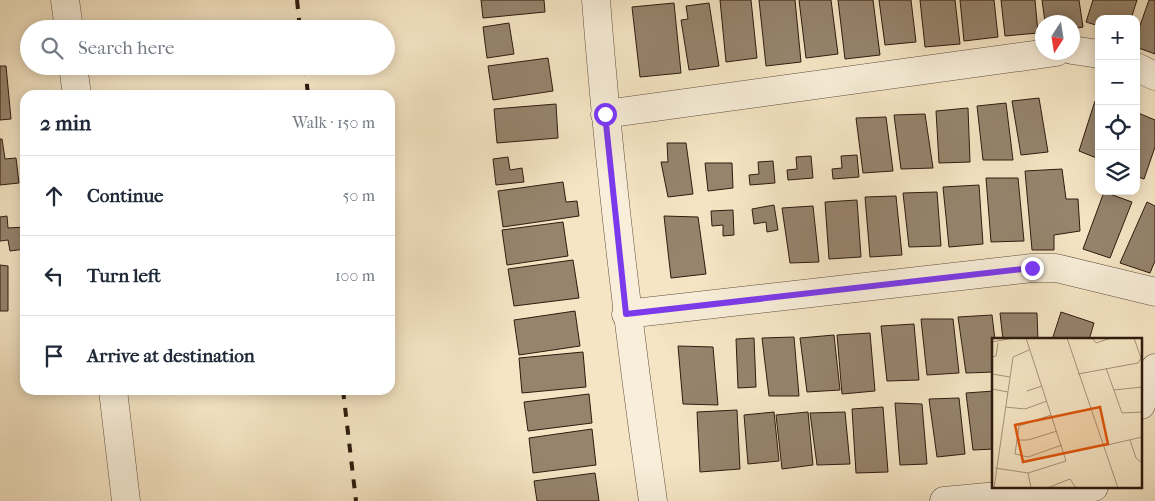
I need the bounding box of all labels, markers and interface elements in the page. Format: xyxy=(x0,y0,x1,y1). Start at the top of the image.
north arrow xyxy=(1035,15,1080,60)
map controls xyxy=(1095,15,1140,195)
button: + xyxy=(1095,15,1140,60)
search box xyxy=(20,20,395,75)
icon: search xyxy=(38,34,66,62)
text: Search here xyxy=(78,37,174,59)
button: − xyxy=(1095,60,1140,105)
route start xyxy=(594,103,617,126)
button: locate xyxy=(1095,105,1140,150)
text: 2 min xyxy=(40,111,91,135)
text: Walk · 150 m xyxy=(292,113,375,132)
button: layers xyxy=(1095,150,1140,195)
icon: ahead xyxy=(40,182,68,210)
text: Continue xyxy=(87,185,163,207)
text: 50 m xyxy=(343,186,375,205)
route end xyxy=(1021,257,1044,280)
icon: left xyxy=(40,262,68,290)
text: Turn left xyxy=(87,265,161,287)
text: 100 m xyxy=(335,266,375,285)
inset map xyxy=(992,338,1142,488)
icon: arrive xyxy=(40,342,68,370)
text: Arrive at destination xyxy=(87,345,255,367)

